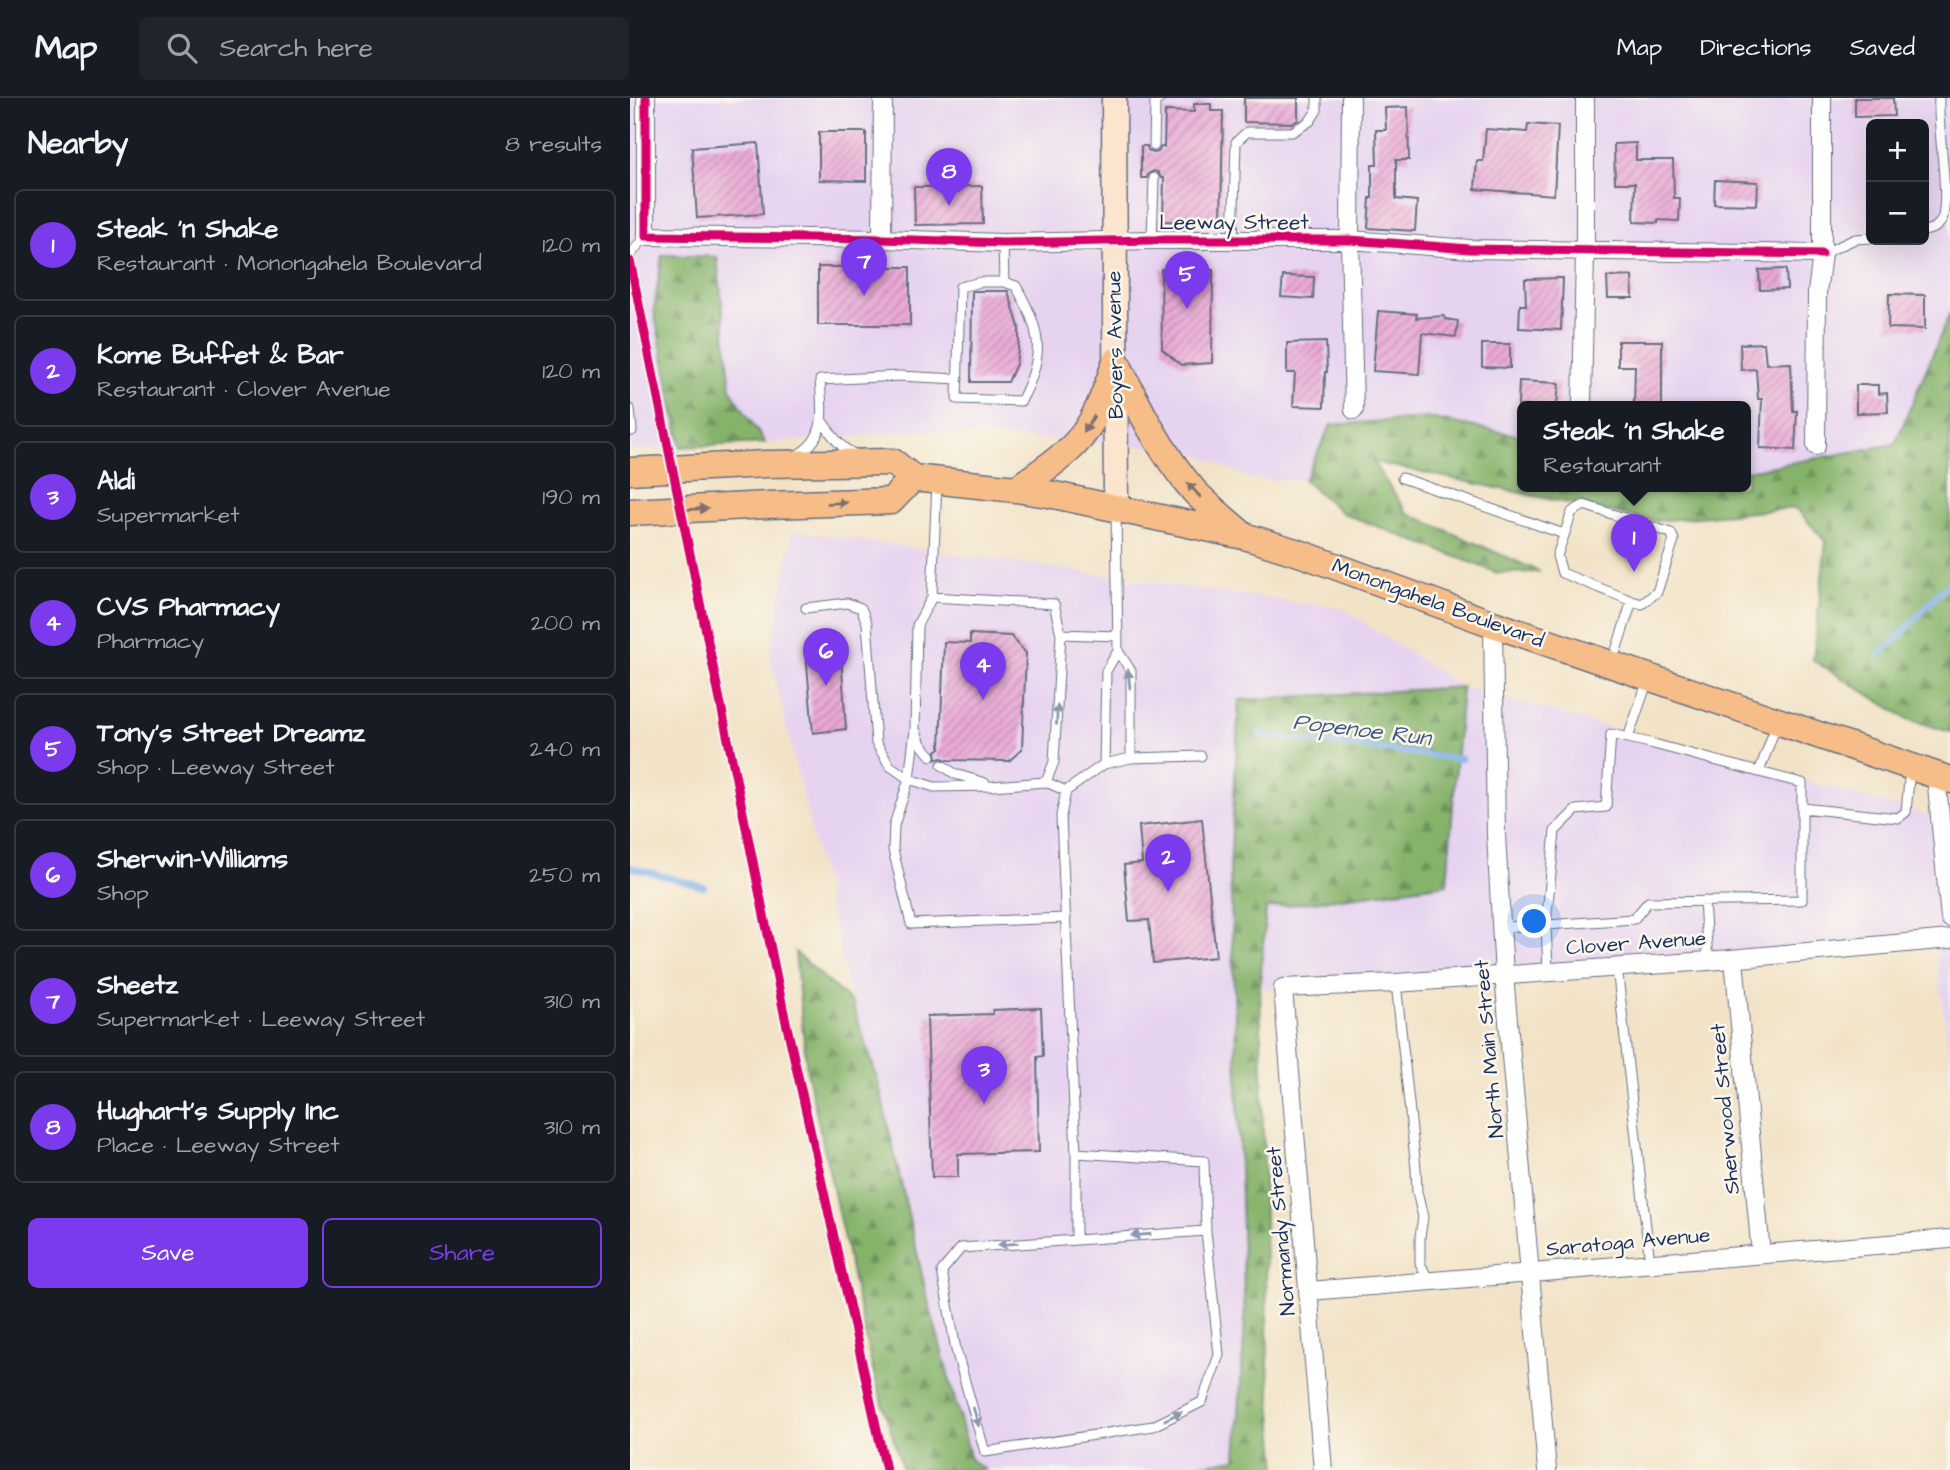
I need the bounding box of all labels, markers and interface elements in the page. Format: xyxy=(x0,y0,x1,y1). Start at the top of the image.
search box xyxy=(139,17,629,80)
text: Map xyxy=(35,25,97,71)
icon: search xyxy=(163,29,201,67)
text: Search here xyxy=(219,30,373,66)
text: Map xyxy=(1617,31,1662,65)
text: Directions xyxy=(1700,31,1812,65)
text: Saved xyxy=(1850,31,1915,65)
map controls xyxy=(1866,119,1929,245)
button: + xyxy=(1866,119,1929,182)
text: Nearby xyxy=(28,123,128,165)
text: 8 results xyxy=(505,128,602,160)
pin: 8 xyxy=(926,148,972,206)
button: − xyxy=(1866,182,1929,245)
street label: Leeway Street xyxy=(1159,208,1309,239)
text: Steak 'n Shake xyxy=(97,211,278,247)
text: 1 xyxy=(52,229,54,261)
text: 120 m xyxy=(542,229,600,261)
pin: 7 xyxy=(841,238,887,296)
text: Restaurant · Monongahela Boulevard xyxy=(97,247,482,279)
pin: 5 xyxy=(1164,251,1210,309)
street label: Boyers Avenue xyxy=(1099,271,1133,419)
text: Kome Buffet & Bar xyxy=(97,337,344,373)
text: 2 xyxy=(46,355,60,387)
text: 120 m xyxy=(542,355,600,387)
text: Restaurant · Clover Avenue xyxy=(97,373,391,405)
popup xyxy=(1517,401,1751,492)
text: Steak 'n Shake xyxy=(1543,413,1725,449)
one-way arrow xyxy=(1082,414,1095,433)
text: Restaurant xyxy=(1543,449,1662,481)
text: Aldi xyxy=(97,463,135,499)
text: 3 xyxy=(47,481,59,513)
text: 190 m xyxy=(542,481,600,513)
one-way arrow xyxy=(1186,481,1202,499)
one-way arrow xyxy=(826,497,848,509)
text: Supermarket xyxy=(97,499,240,531)
one-way arrow xyxy=(687,503,709,514)
pin: 1 xyxy=(1611,514,1657,572)
street label: Monongahela Boulevard xyxy=(1327,551,1548,657)
text: CVS Pharmacy xyxy=(97,589,280,625)
text: 4 xyxy=(45,607,61,639)
text: 200 m xyxy=(531,607,600,639)
text: Pharmacy xyxy=(97,625,204,657)
pin: 6 xyxy=(803,628,849,686)
pin: 4 xyxy=(960,642,1006,700)
one-way arrow xyxy=(1124,667,1135,689)
one-way arrow xyxy=(1051,704,1062,726)
water label: Popenoe Run xyxy=(1291,706,1435,755)
text: Tony's Street Dreamz xyxy=(97,715,365,751)
text: 5 xyxy=(45,733,61,765)
text: 240 m xyxy=(530,733,600,765)
text: Shop · Leeway Street xyxy=(97,751,334,783)
pin: 2 xyxy=(1145,834,1191,892)
text: Sherwin-Williams xyxy=(97,841,288,877)
text: 6 xyxy=(46,859,60,891)
text: 250 m xyxy=(529,859,600,891)
text: Shop xyxy=(97,877,149,909)
your location xyxy=(1517,904,1551,938)
street label: Clover Avenue xyxy=(1565,924,1707,962)
street label: North Main Street xyxy=(1467,958,1511,1139)
text: Sheetz xyxy=(97,967,178,1003)
text: 7 xyxy=(46,985,60,1017)
text: 310 m xyxy=(544,985,600,1017)
text: Supermarket · Leeway Street xyxy=(97,1003,425,1035)
street label: Sherwood Street xyxy=(1703,1022,1747,1196)
pin: 3 xyxy=(961,1046,1007,1104)
text: Hughart's Supply Inc xyxy=(97,1093,339,1129)
text: 8 xyxy=(46,1111,60,1143)
text: 310 m xyxy=(544,1111,600,1143)
text: Place · Leeway Street xyxy=(97,1129,340,1161)
street label: Normandy Street xyxy=(1259,1145,1305,1317)
button: Save xyxy=(28,1218,308,1288)
button: Share xyxy=(322,1218,602,1288)
street label: Saratoga Avenue xyxy=(1545,1220,1712,1266)
one-way arrow xyxy=(1129,1230,1151,1241)
one-way arrow xyxy=(997,1239,1019,1250)
one-way arrow xyxy=(971,1407,981,1428)
one-way arrow xyxy=(1163,1411,1183,1422)

